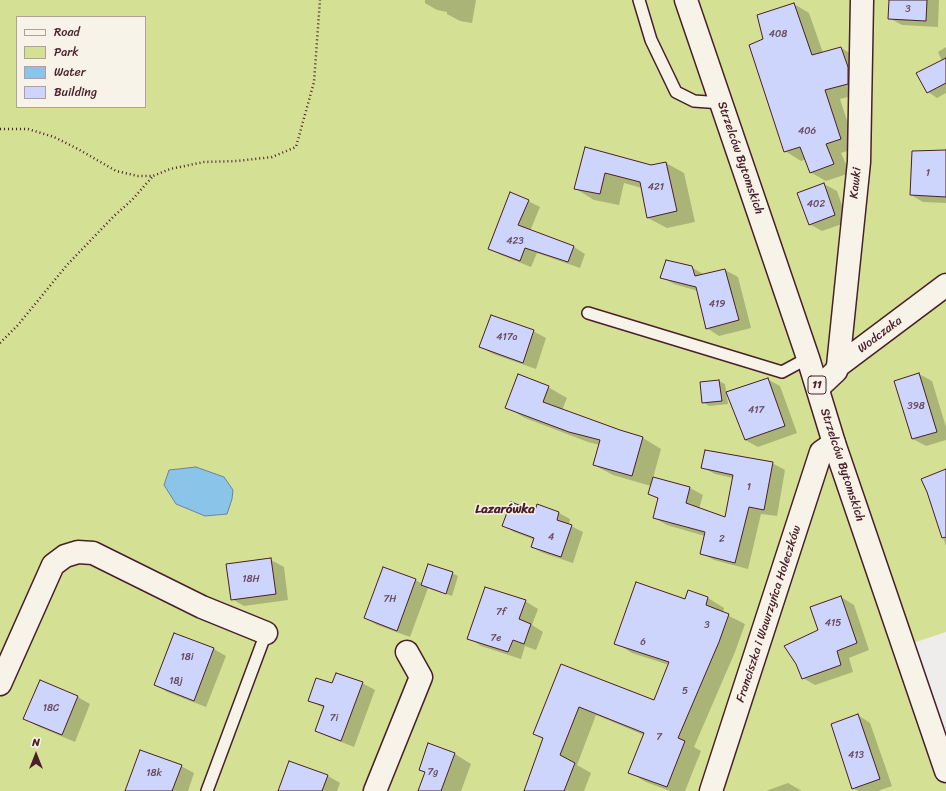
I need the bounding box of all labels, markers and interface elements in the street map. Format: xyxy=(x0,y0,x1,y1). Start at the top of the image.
house number: 3 xyxy=(905,3,911,15)
legend xyxy=(16,16,146,108)
text: Road xyxy=(54,21,80,43)
house number: 408 xyxy=(769,28,787,40)
text: Park xyxy=(54,41,79,63)
text: Water xyxy=(54,61,86,83)
text: Building xyxy=(54,81,97,103)
street label: Strzelców Bytomskich xyxy=(714,100,766,216)
house number: 406 xyxy=(798,125,816,137)
street label: Kawki xyxy=(847,167,865,199)
house number: 1 xyxy=(926,167,930,179)
house number: 421 xyxy=(648,181,664,193)
house number: 402 xyxy=(807,198,825,210)
house number: 423 xyxy=(506,235,524,247)
house number: 419 xyxy=(709,298,725,310)
street label: Wodczaka xyxy=(855,314,905,356)
house number: 417a xyxy=(496,331,518,343)
road number: 11 xyxy=(808,376,826,394)
house number: 398 xyxy=(907,400,925,412)
house number: 417 xyxy=(748,404,764,416)
street label: Strzelców Bytomskich xyxy=(817,407,867,523)
house number: 1 xyxy=(747,481,751,493)
district label: Lazarówka xyxy=(475,502,535,518)
street label: Franciszka i Wawrzyńca Holeczków xyxy=(734,524,804,704)
house number: 4 xyxy=(548,531,554,543)
house number: 2 xyxy=(719,533,725,545)
house number: 18H xyxy=(242,573,260,585)
house number: 7H xyxy=(384,593,396,605)
house number: 7f xyxy=(496,606,506,618)
house number: 415 xyxy=(825,617,841,629)
house number: 3 xyxy=(704,619,710,631)
house number: 7e xyxy=(491,632,501,644)
house number: 6 xyxy=(640,636,646,648)
house number: 18i xyxy=(180,651,194,663)
house number: 18j xyxy=(169,675,183,687)
house number: 5 xyxy=(682,685,688,697)
house number: 18C xyxy=(43,702,59,714)
house number: 7i xyxy=(330,712,338,724)
house number: 7 xyxy=(656,731,662,743)
text: N xyxy=(32,733,40,752)
north arrow xyxy=(16,735,56,775)
house number: 413 xyxy=(848,749,864,761)
house number: 7g xyxy=(428,766,438,778)
house number: 18k xyxy=(146,767,162,779)

